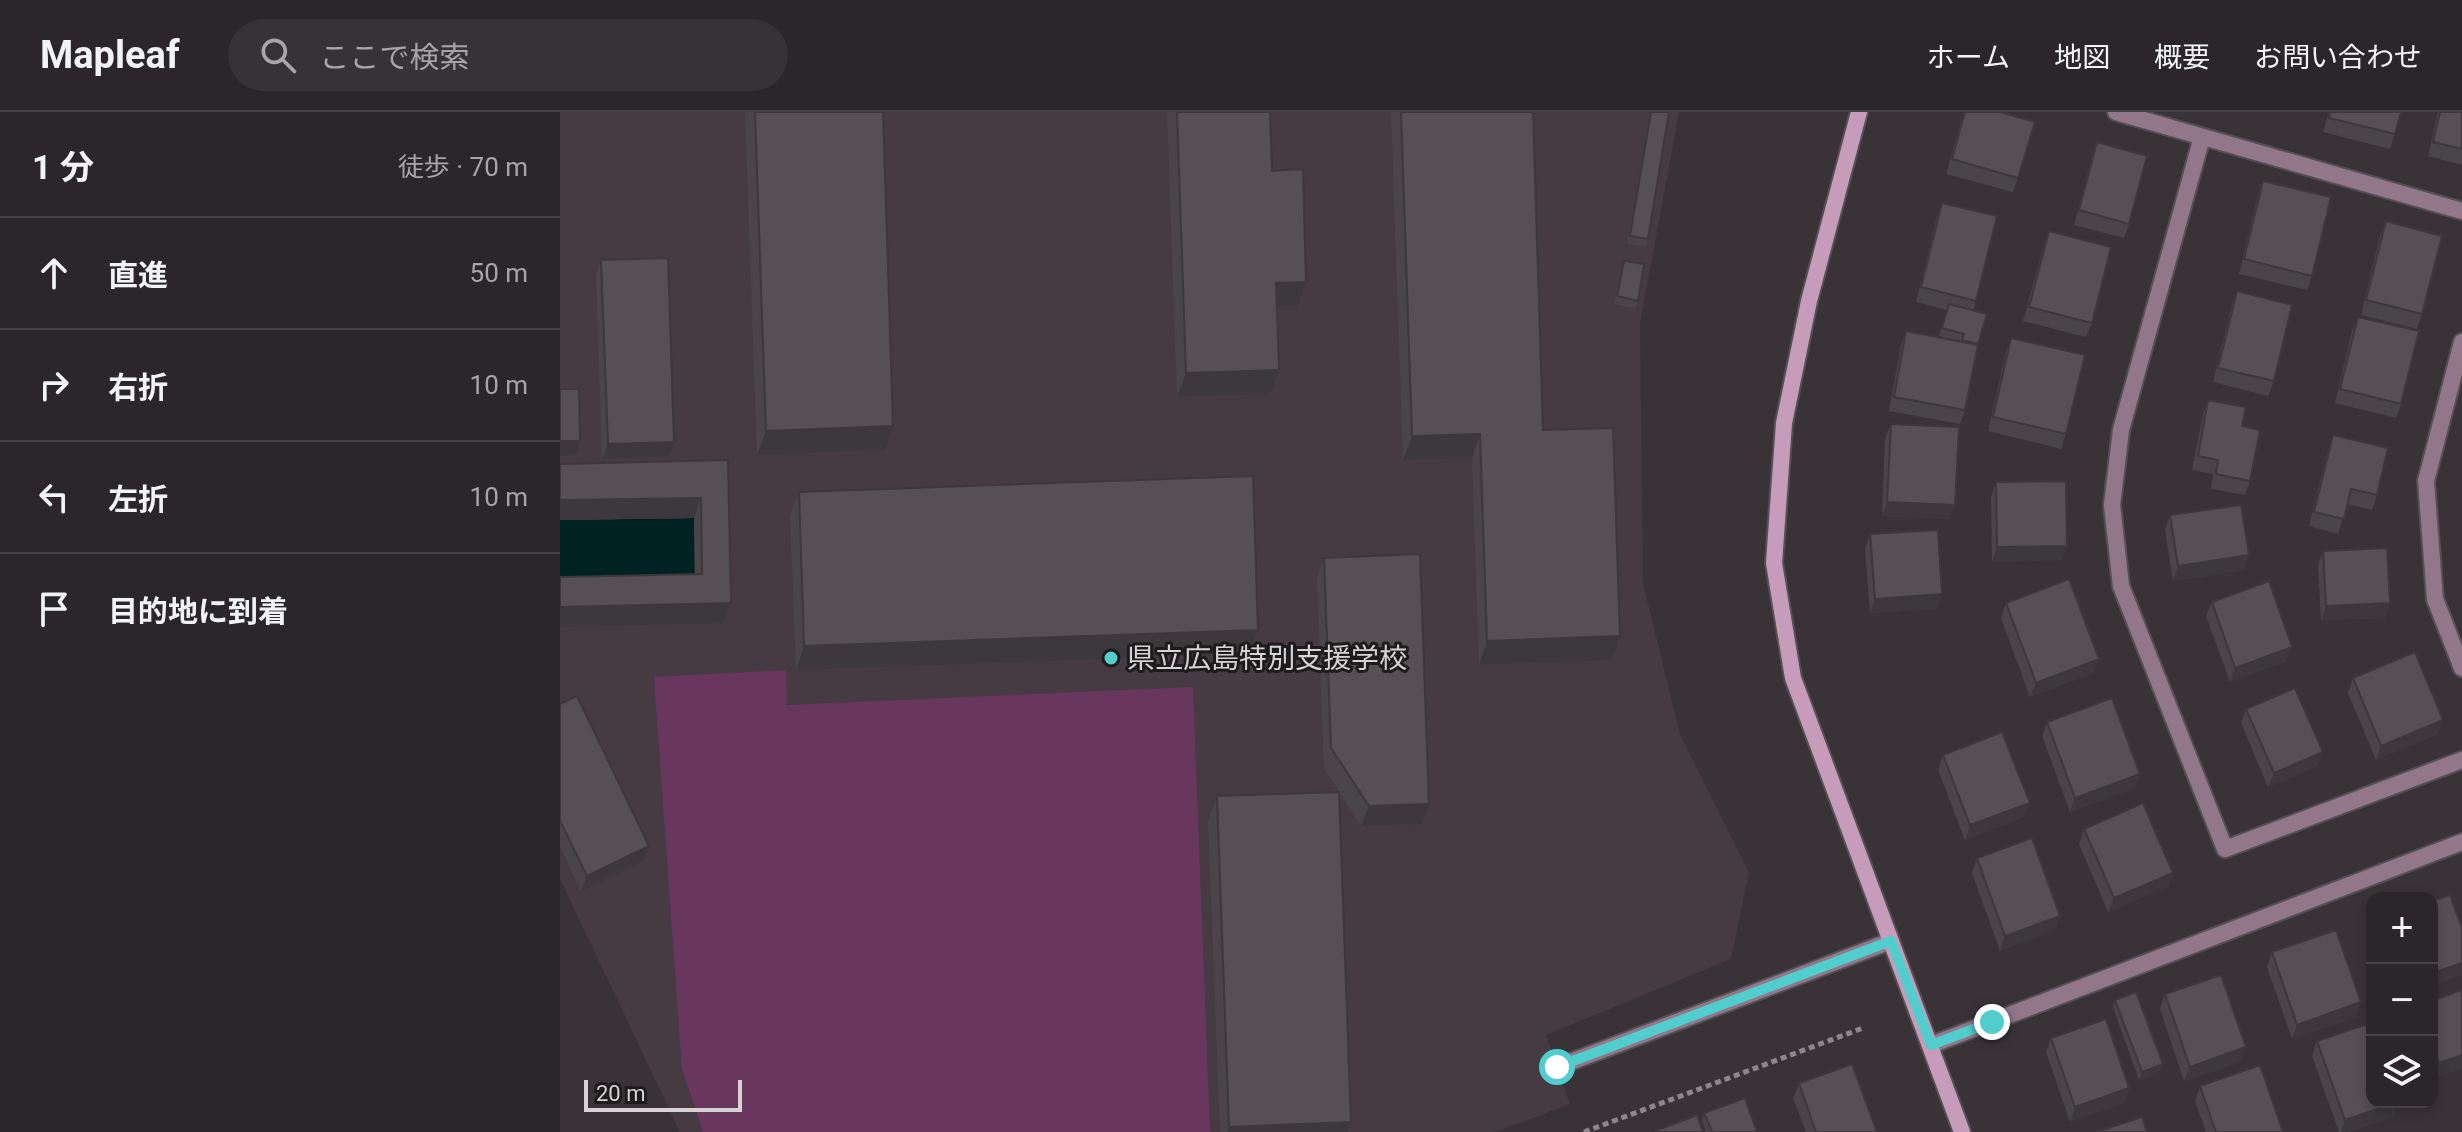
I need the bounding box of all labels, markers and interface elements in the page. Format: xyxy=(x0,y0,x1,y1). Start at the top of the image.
search box xyxy=(228,19,788,91)
text: Mapleaf xyxy=(40,33,180,77)
icon: search xyxy=(256,33,300,77)
text: ここで検索 xyxy=(320,40,470,75)
text: ホーム xyxy=(1927,41,2010,74)
text: 地図 xyxy=(2054,41,2110,74)
text: 概要 xyxy=(2154,41,2210,74)
text: お問い合わせ xyxy=(2254,41,2422,74)
text: 1 分 xyxy=(32,147,94,187)
text: 徒歩 · 70 m xyxy=(398,152,528,182)
icon: ahead xyxy=(32,251,76,295)
text: 直進 xyxy=(108,258,168,293)
text: 50 m xyxy=(470,258,528,288)
icon: right xyxy=(32,363,76,407)
text: 右折 xyxy=(108,370,168,405)
text: 10 m xyxy=(470,370,528,400)
icon: left xyxy=(32,475,76,519)
text: 左折 xyxy=(108,482,168,517)
text: 10 m xyxy=(470,482,528,512)
icon: arrive xyxy=(32,587,76,631)
text: 目的地に到着 xyxy=(108,594,288,629)
place label: 県立広島特別支援学校 xyxy=(1127,642,1407,675)
marker: 県立広島特別支援学校 xyxy=(1102,649,1120,667)
map controls xyxy=(2366,892,2438,1108)
button: + xyxy=(2366,892,2438,964)
button: − xyxy=(2366,964,2438,1036)
route end xyxy=(1974,1004,2010,1040)
button: layers xyxy=(2366,1036,2438,1108)
route start xyxy=(1539,1049,1575,1085)
scale bar xyxy=(584,1076,742,1112)
text: 20 m xyxy=(596,1081,645,1106)

